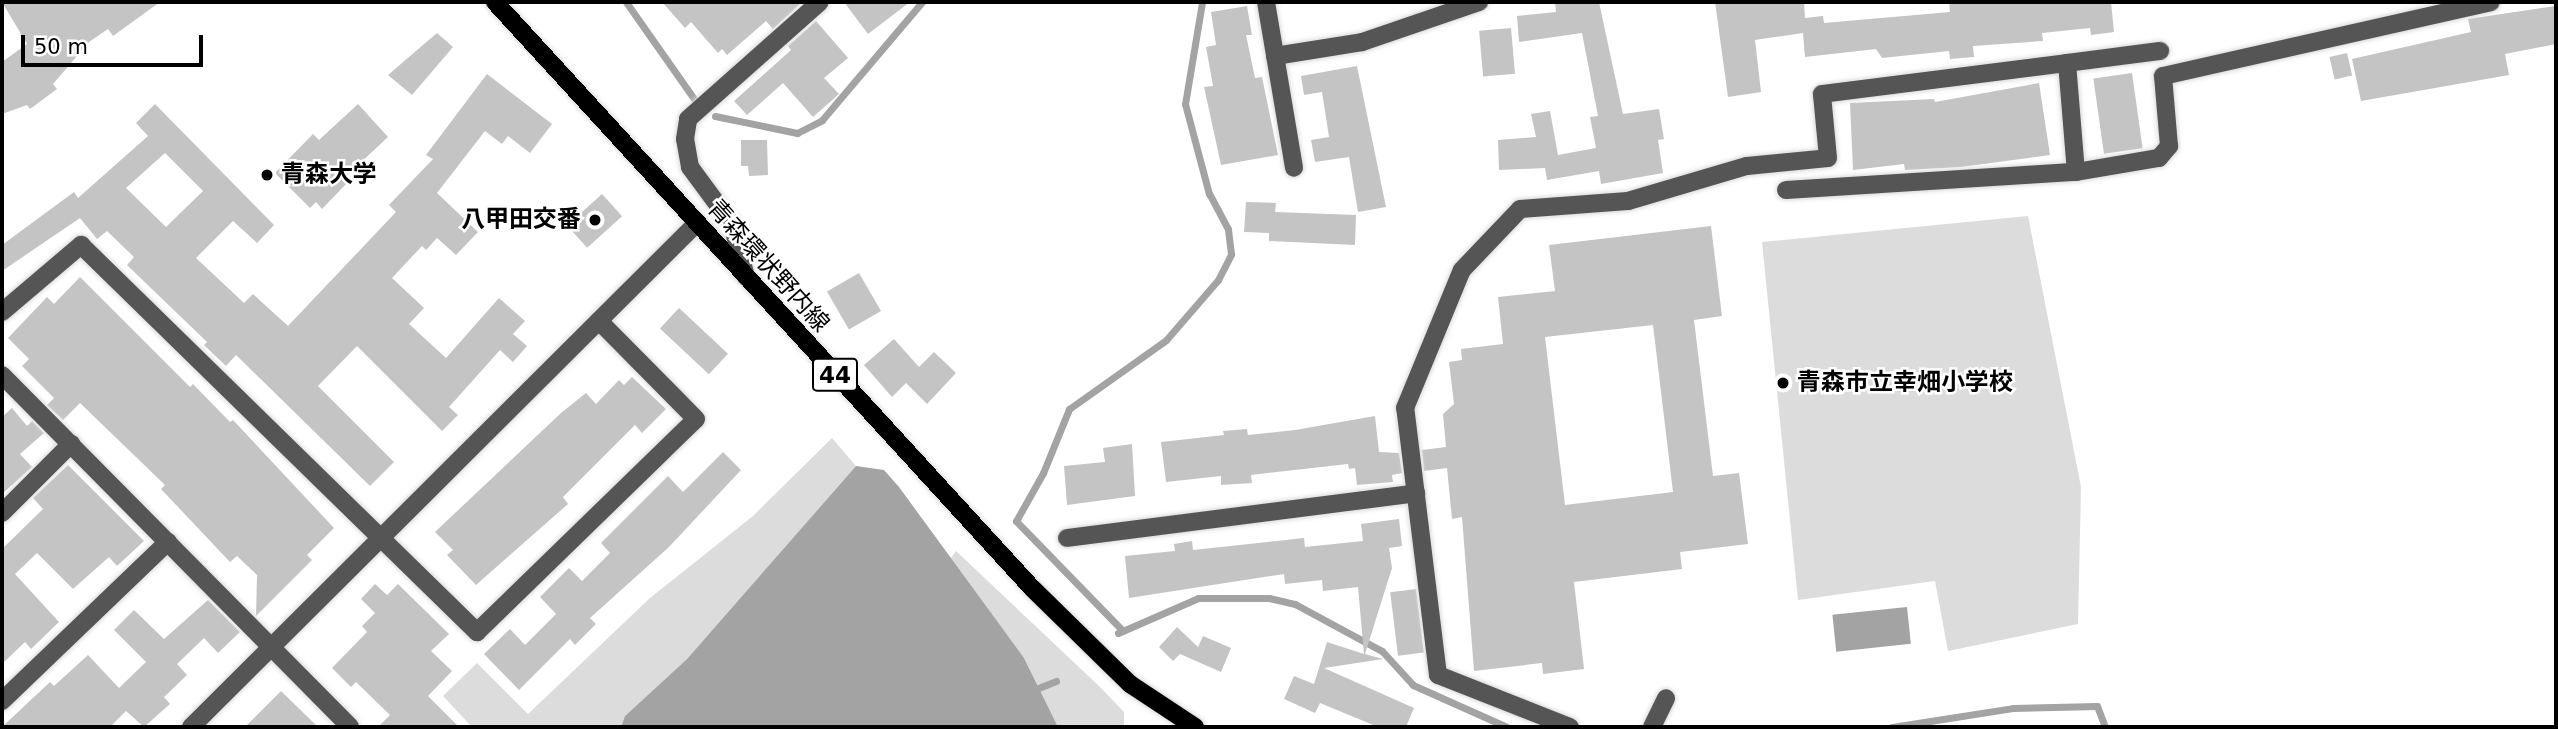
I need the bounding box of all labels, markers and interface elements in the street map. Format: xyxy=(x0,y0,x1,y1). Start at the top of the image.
scale bar xyxy=(24,21,206,65)
text: 50 m xyxy=(34,35,88,59)
place label: 青森大学 xyxy=(281,161,377,189)
marker: 青森大学 xyxy=(259,167,275,183)
street label: 青森環状野内線 xyxy=(701,194,835,338)
place label: 八甲田交番 xyxy=(461,206,581,234)
marker: 八甲田交番 xyxy=(587,212,603,228)
road number: 44 xyxy=(810,356,860,394)
place label: 青森市立幸畑小学校 xyxy=(1797,369,2013,397)
marker: 青森市立幸畑小学校 xyxy=(1775,375,1791,391)

